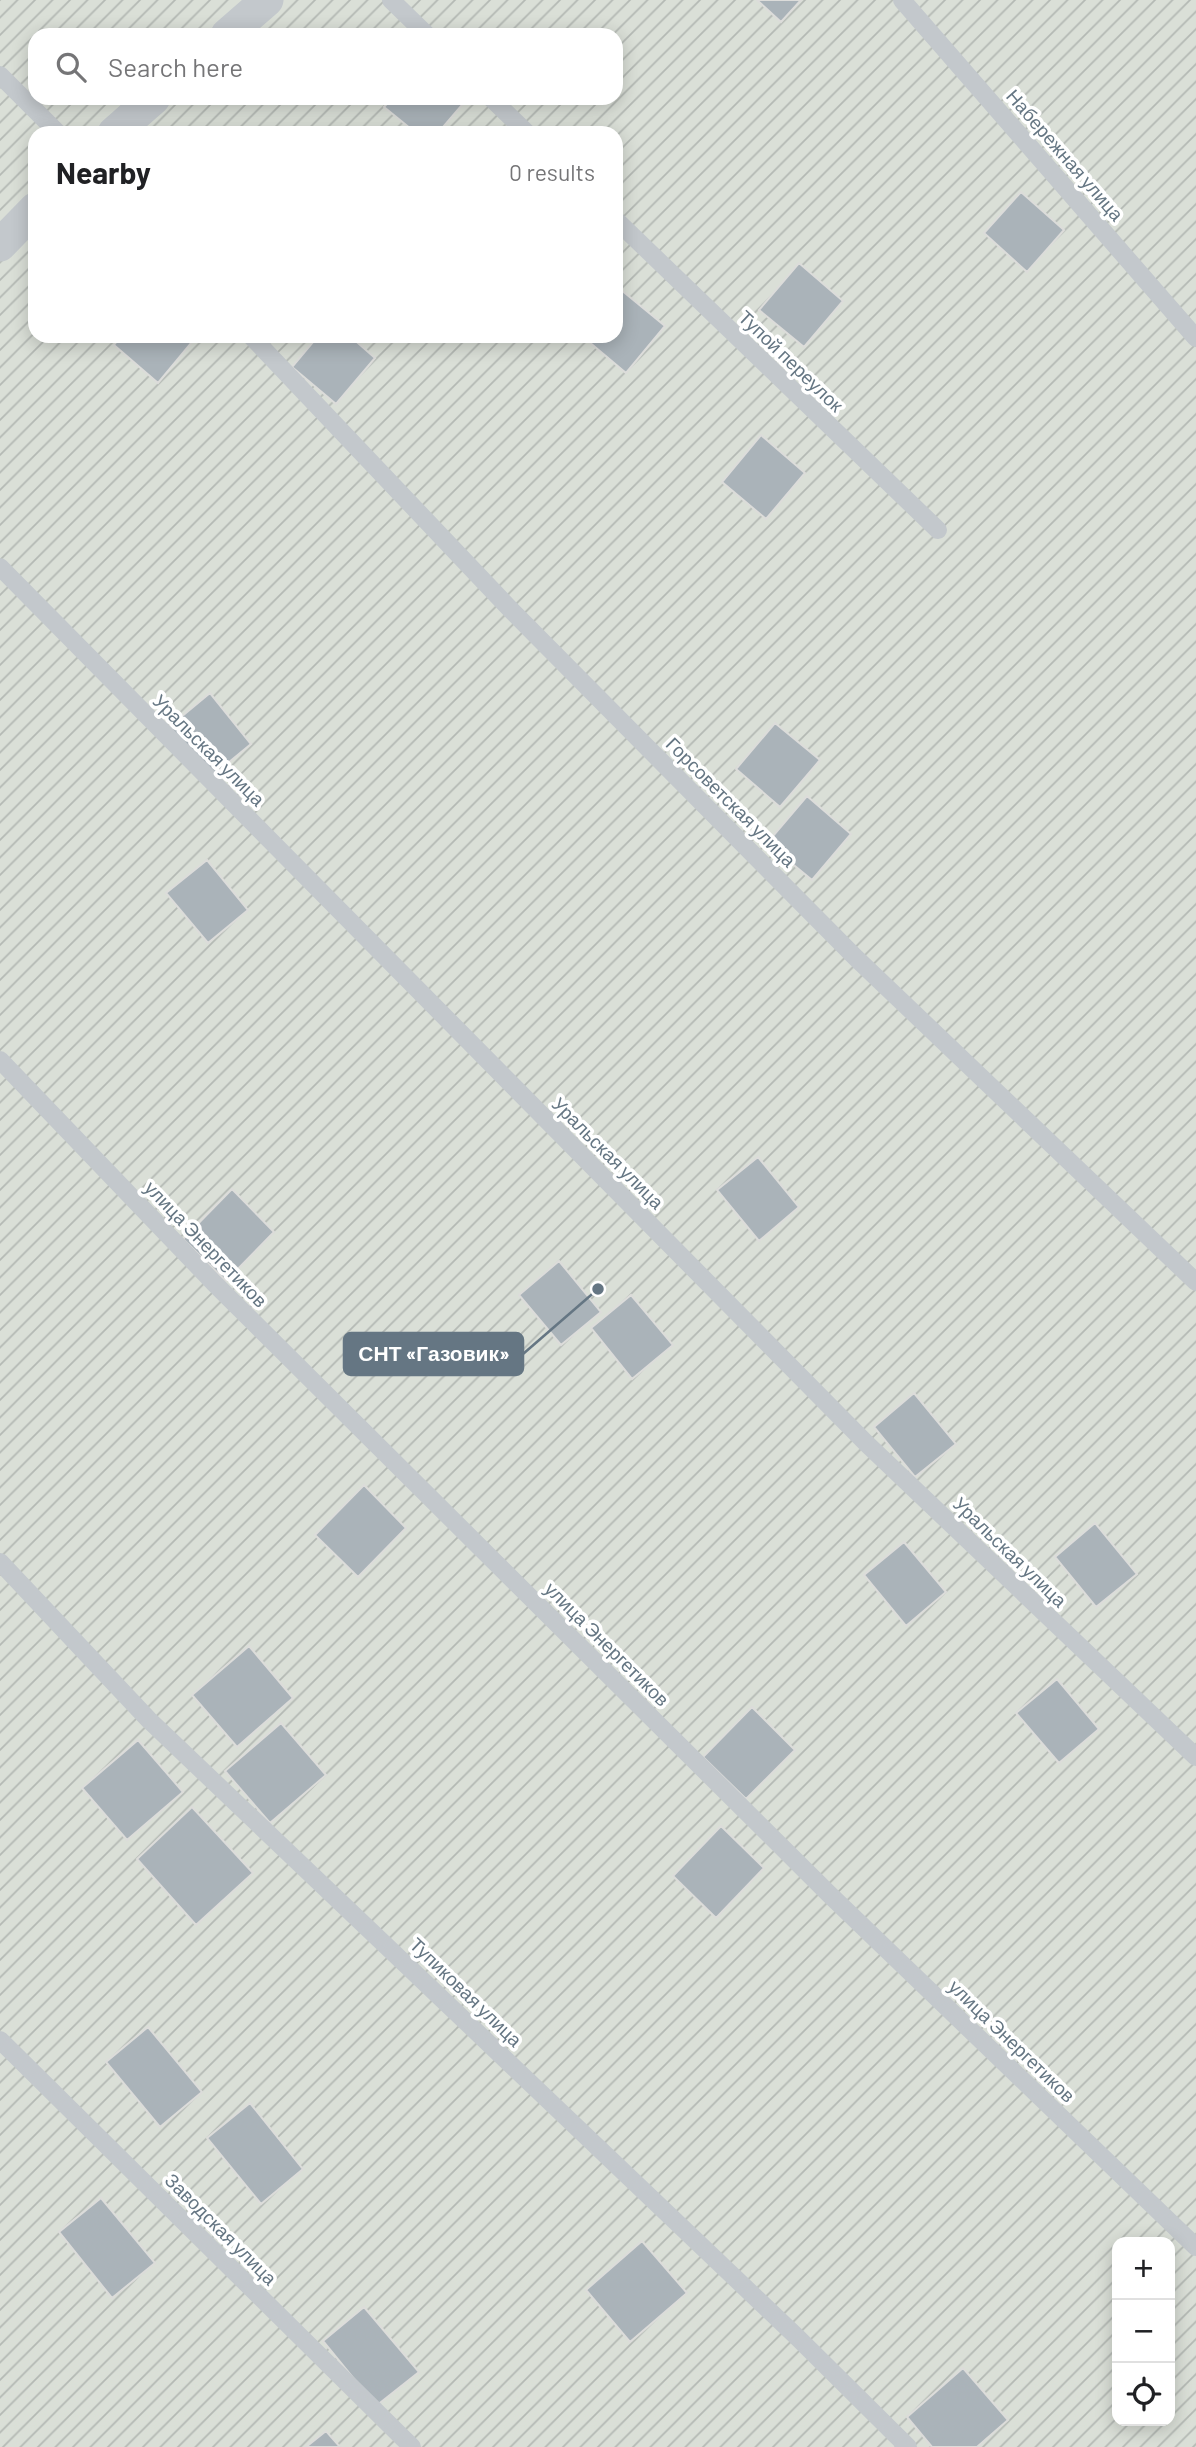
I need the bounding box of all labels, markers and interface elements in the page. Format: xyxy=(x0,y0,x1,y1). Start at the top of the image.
search box xyxy=(28,28,623,105)
icon: search xyxy=(52,48,90,86)
text: Search here xyxy=(108,51,243,82)
street label: Набережная улица xyxy=(1002,84,1129,225)
text: Nearby xyxy=(56,154,151,190)
text: 0 results xyxy=(509,158,595,186)
street label: Тупой переулок xyxy=(734,305,849,417)
street label: Уральская улица xyxy=(149,689,270,811)
street label: Горсоветская улица xyxy=(662,732,801,872)
street label: Уральская улица xyxy=(548,1092,669,1214)
street label: улица Энергетиков xyxy=(140,1176,272,1311)
callout: СНТ «Газовик» xyxy=(344,1333,523,1375)
text: СНТ «Газовик» xyxy=(358,1340,510,1365)
street label: Уральская улица xyxy=(949,1492,1072,1612)
street label: улица Энергетиков xyxy=(540,1577,674,1711)
street label: Тупиковая улица xyxy=(406,1932,527,2051)
street label: улица Энергетиков xyxy=(945,1975,1080,2107)
street label: Заводская улица xyxy=(161,2168,282,2290)
map controls xyxy=(1112,2237,1175,2426)
button: + xyxy=(1112,2237,1175,2300)
button: − xyxy=(1112,2300,1175,2363)
button: locate xyxy=(1112,2363,1175,2426)

